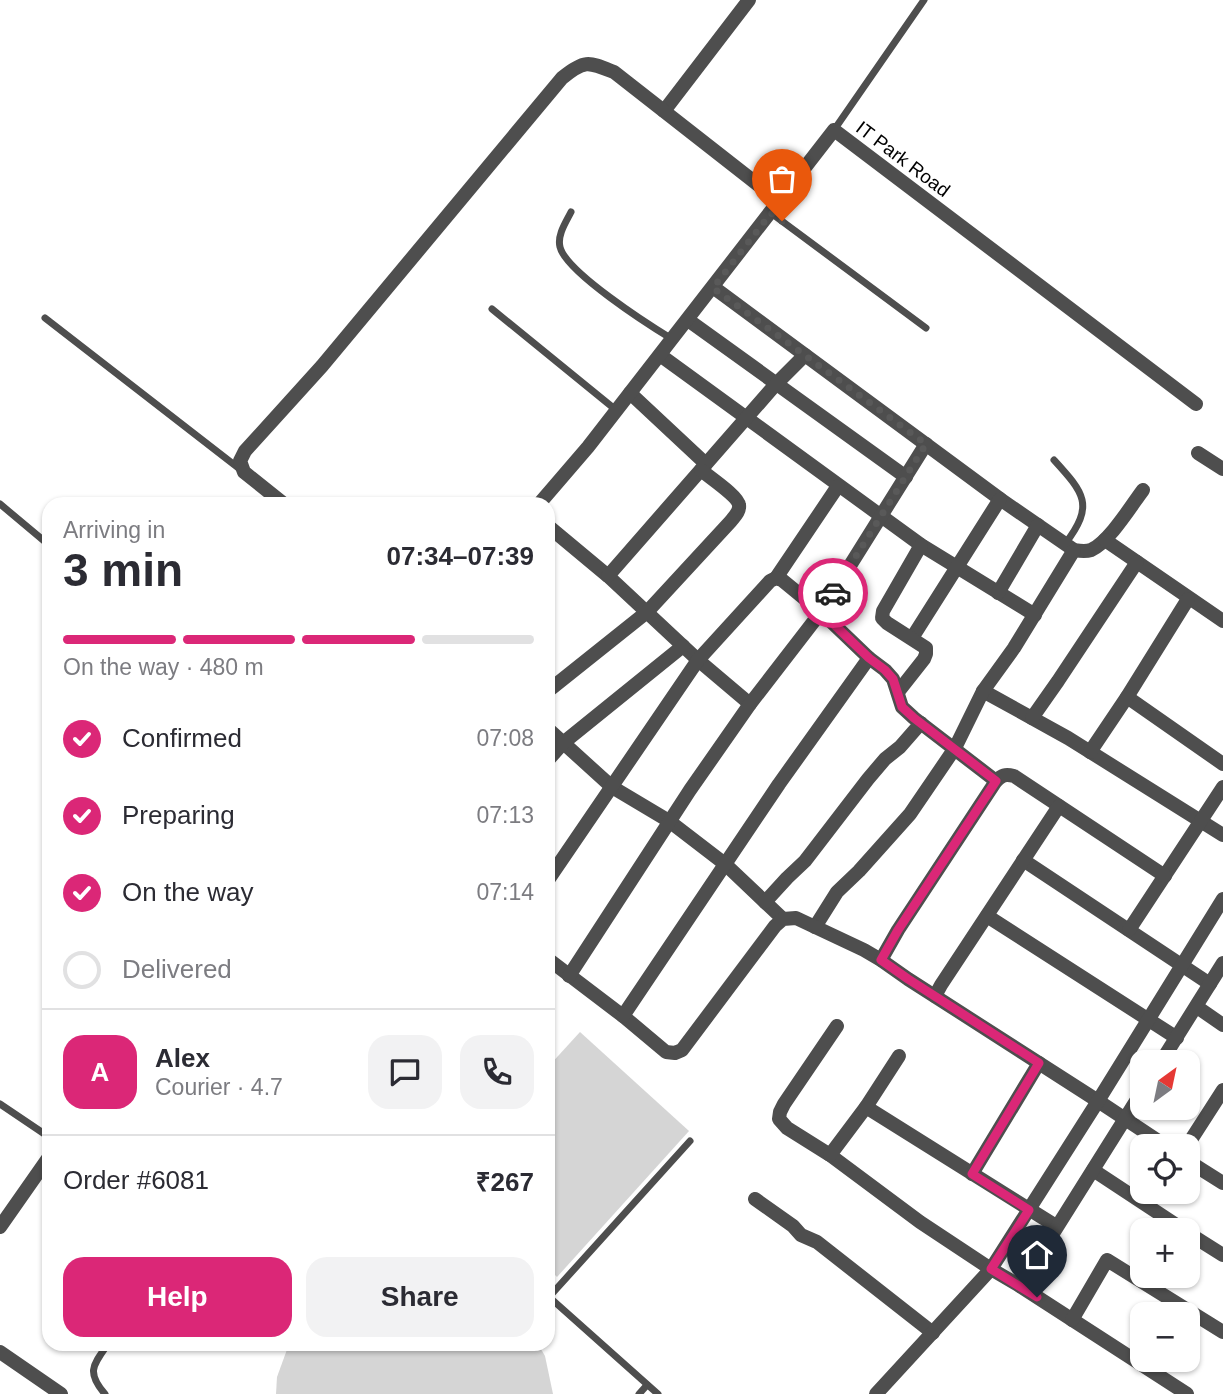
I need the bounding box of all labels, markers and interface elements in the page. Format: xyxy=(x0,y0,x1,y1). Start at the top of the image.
street label: IT Park Road xyxy=(852,117,954,201)
pin xyxy=(752,149,812,221)
icon: bag xyxy=(763,160,801,198)
text: Arriving in xyxy=(63,517,165,543)
text: 07:34–07:39 xyxy=(387,541,534,571)
text: 3 min xyxy=(63,544,183,596)
courier xyxy=(798,558,868,628)
icon: car xyxy=(814,574,852,612)
text: On the way · 480 m xyxy=(63,654,264,680)
icon: check xyxy=(63,720,101,758)
text: Confirmed xyxy=(122,723,242,753)
text: 07:08 xyxy=(476,725,534,751)
icon: check xyxy=(63,797,101,835)
text: Preparing xyxy=(122,800,235,830)
text: 07:13 xyxy=(476,802,534,828)
icon: check xyxy=(63,874,101,912)
text: On the way xyxy=(122,877,254,907)
text: 07:14 xyxy=(476,879,534,905)
text: Delivered xyxy=(122,954,232,984)
button: chat xyxy=(368,1035,442,1109)
button: phone xyxy=(460,1035,534,1109)
text: Alex xyxy=(155,1043,210,1073)
north arrow xyxy=(1130,1050,1200,1120)
map controls xyxy=(1130,1050,1200,1372)
text: A xyxy=(91,1057,109,1087)
text: Courier · 4.7 xyxy=(155,1074,283,1100)
button: locate xyxy=(1130,1134,1200,1204)
text: Order #6081 xyxy=(63,1165,209,1195)
text: ₹267 xyxy=(476,1167,534,1197)
button: + xyxy=(1130,1218,1200,1288)
pin xyxy=(1007,1225,1067,1297)
icon: home xyxy=(1018,1236,1056,1274)
button: Help xyxy=(63,1257,292,1337)
button: Share xyxy=(306,1257,534,1337)
button: − xyxy=(1130,1302,1200,1372)

